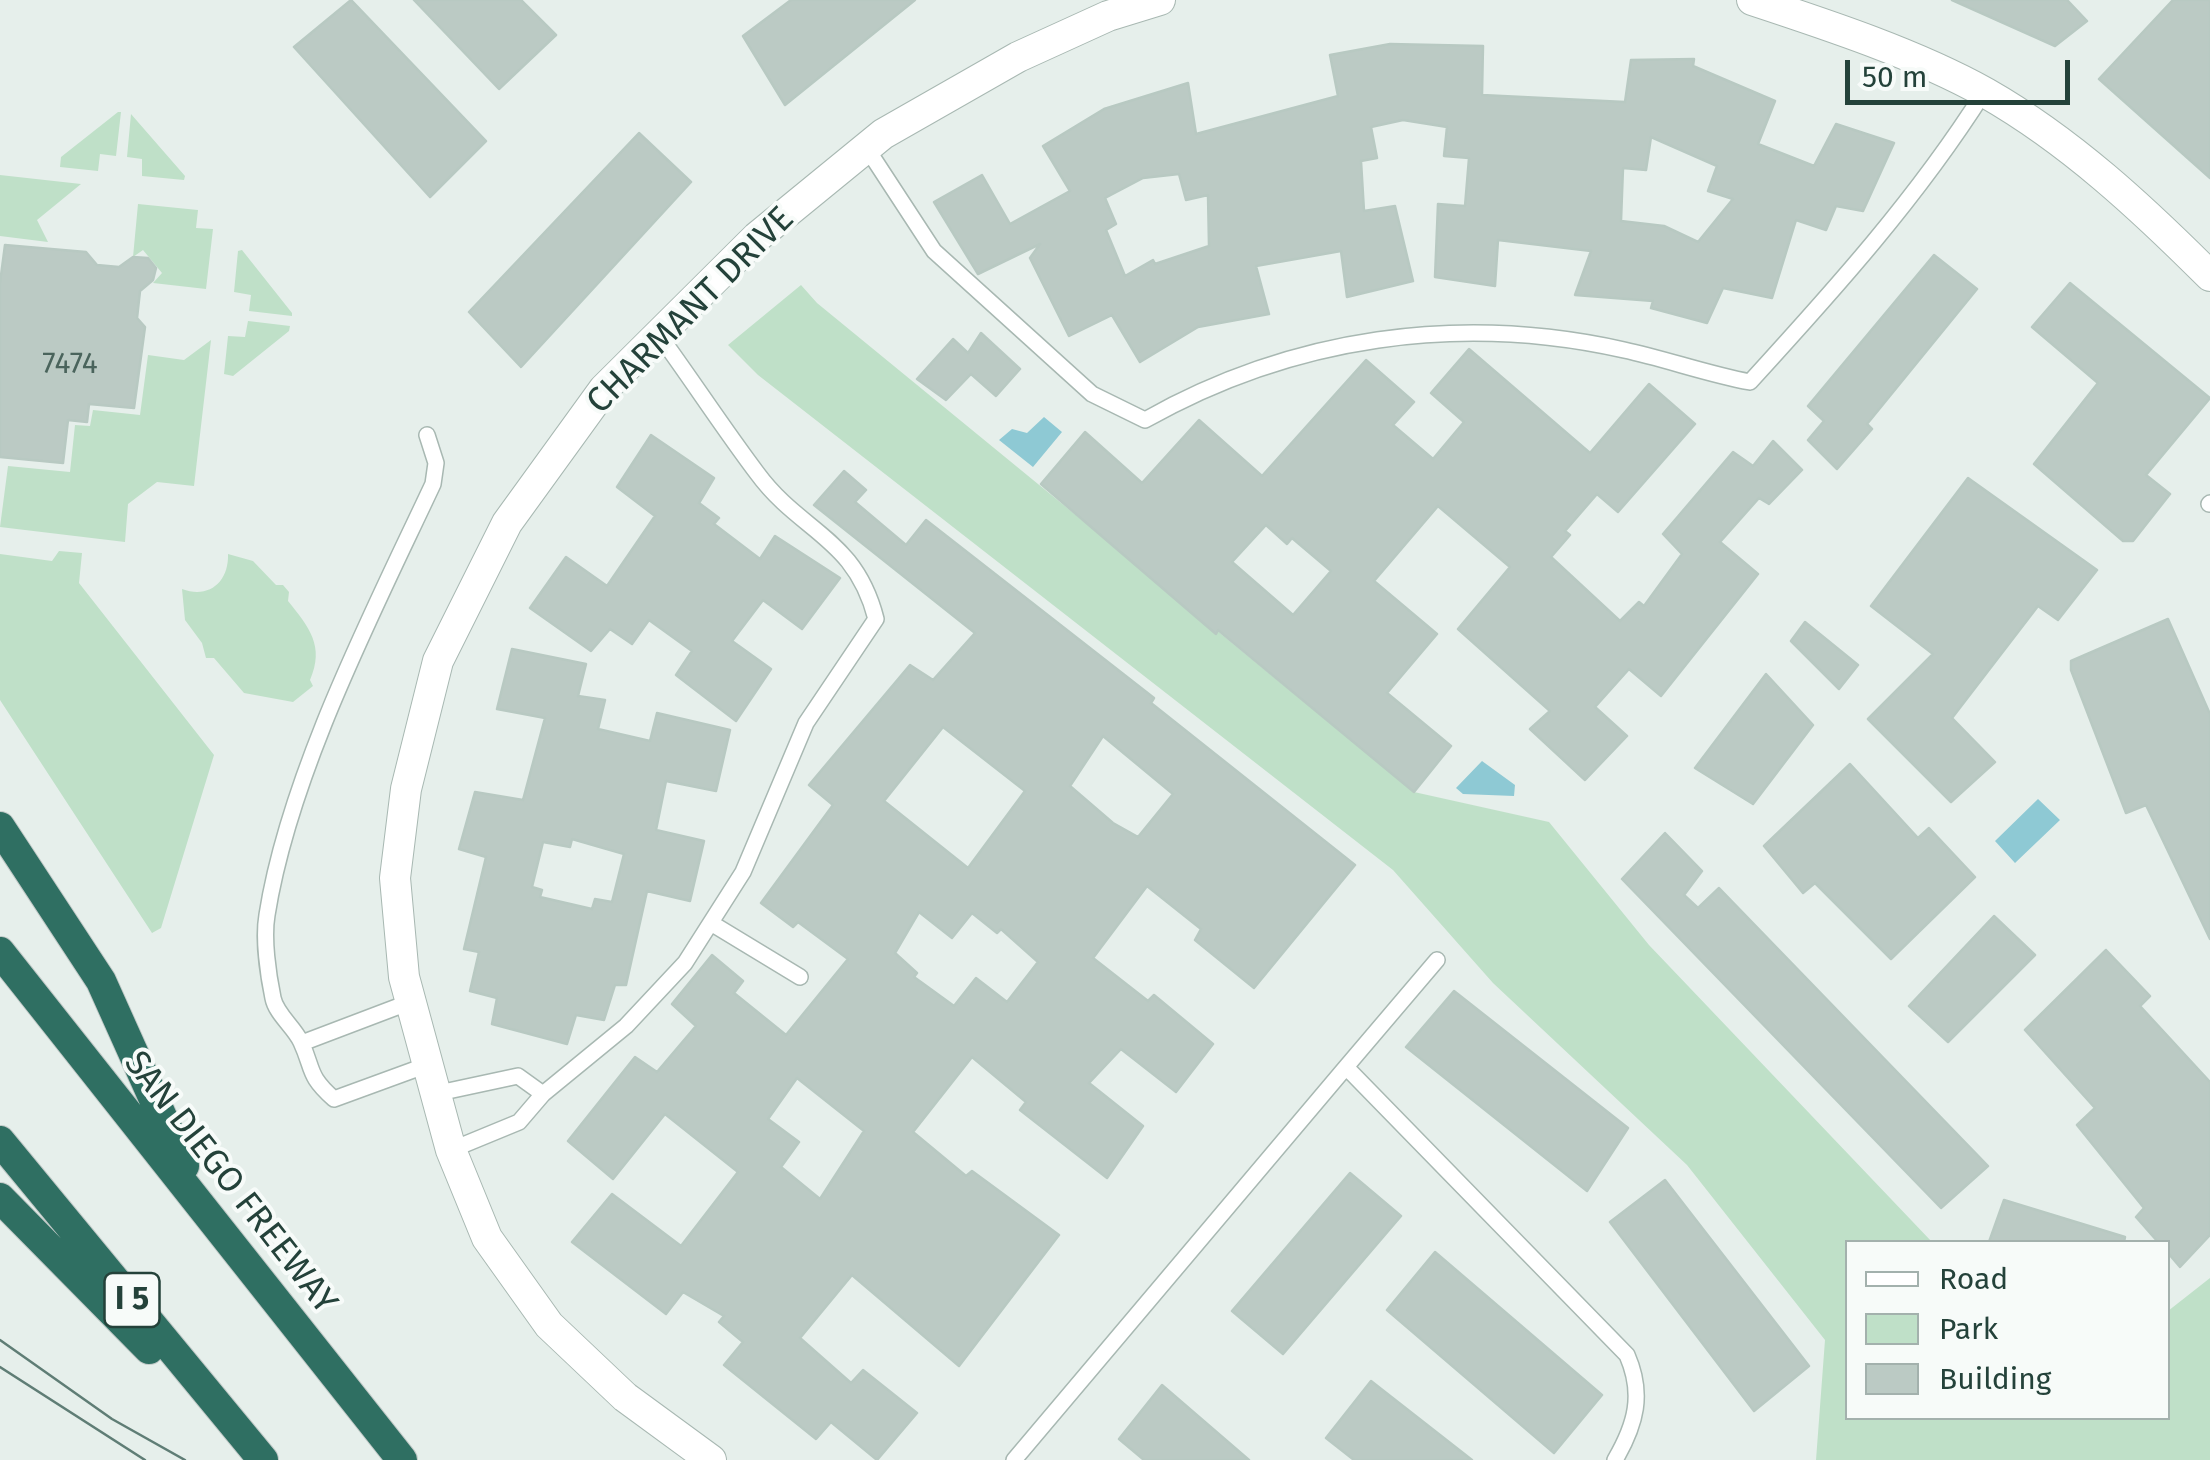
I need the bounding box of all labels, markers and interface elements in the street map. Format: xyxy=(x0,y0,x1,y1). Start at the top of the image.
scale bar xyxy=(1850,40,2075,102)
text: 50 m xyxy=(1862,59,1927,95)
street label: CHARMANT DRIVE xyxy=(579,199,803,423)
house number: 7474 xyxy=(42,347,98,383)
street label: SAN DIEGO FREEWAY xyxy=(115,1044,345,1322)
legend xyxy=(1845,1240,2170,1420)
text: Road xyxy=(1939,1261,2008,1297)
road number: I 5 xyxy=(104,1273,160,1327)
text: Park xyxy=(1939,1311,1998,1347)
text: Building xyxy=(1939,1361,2051,1397)

